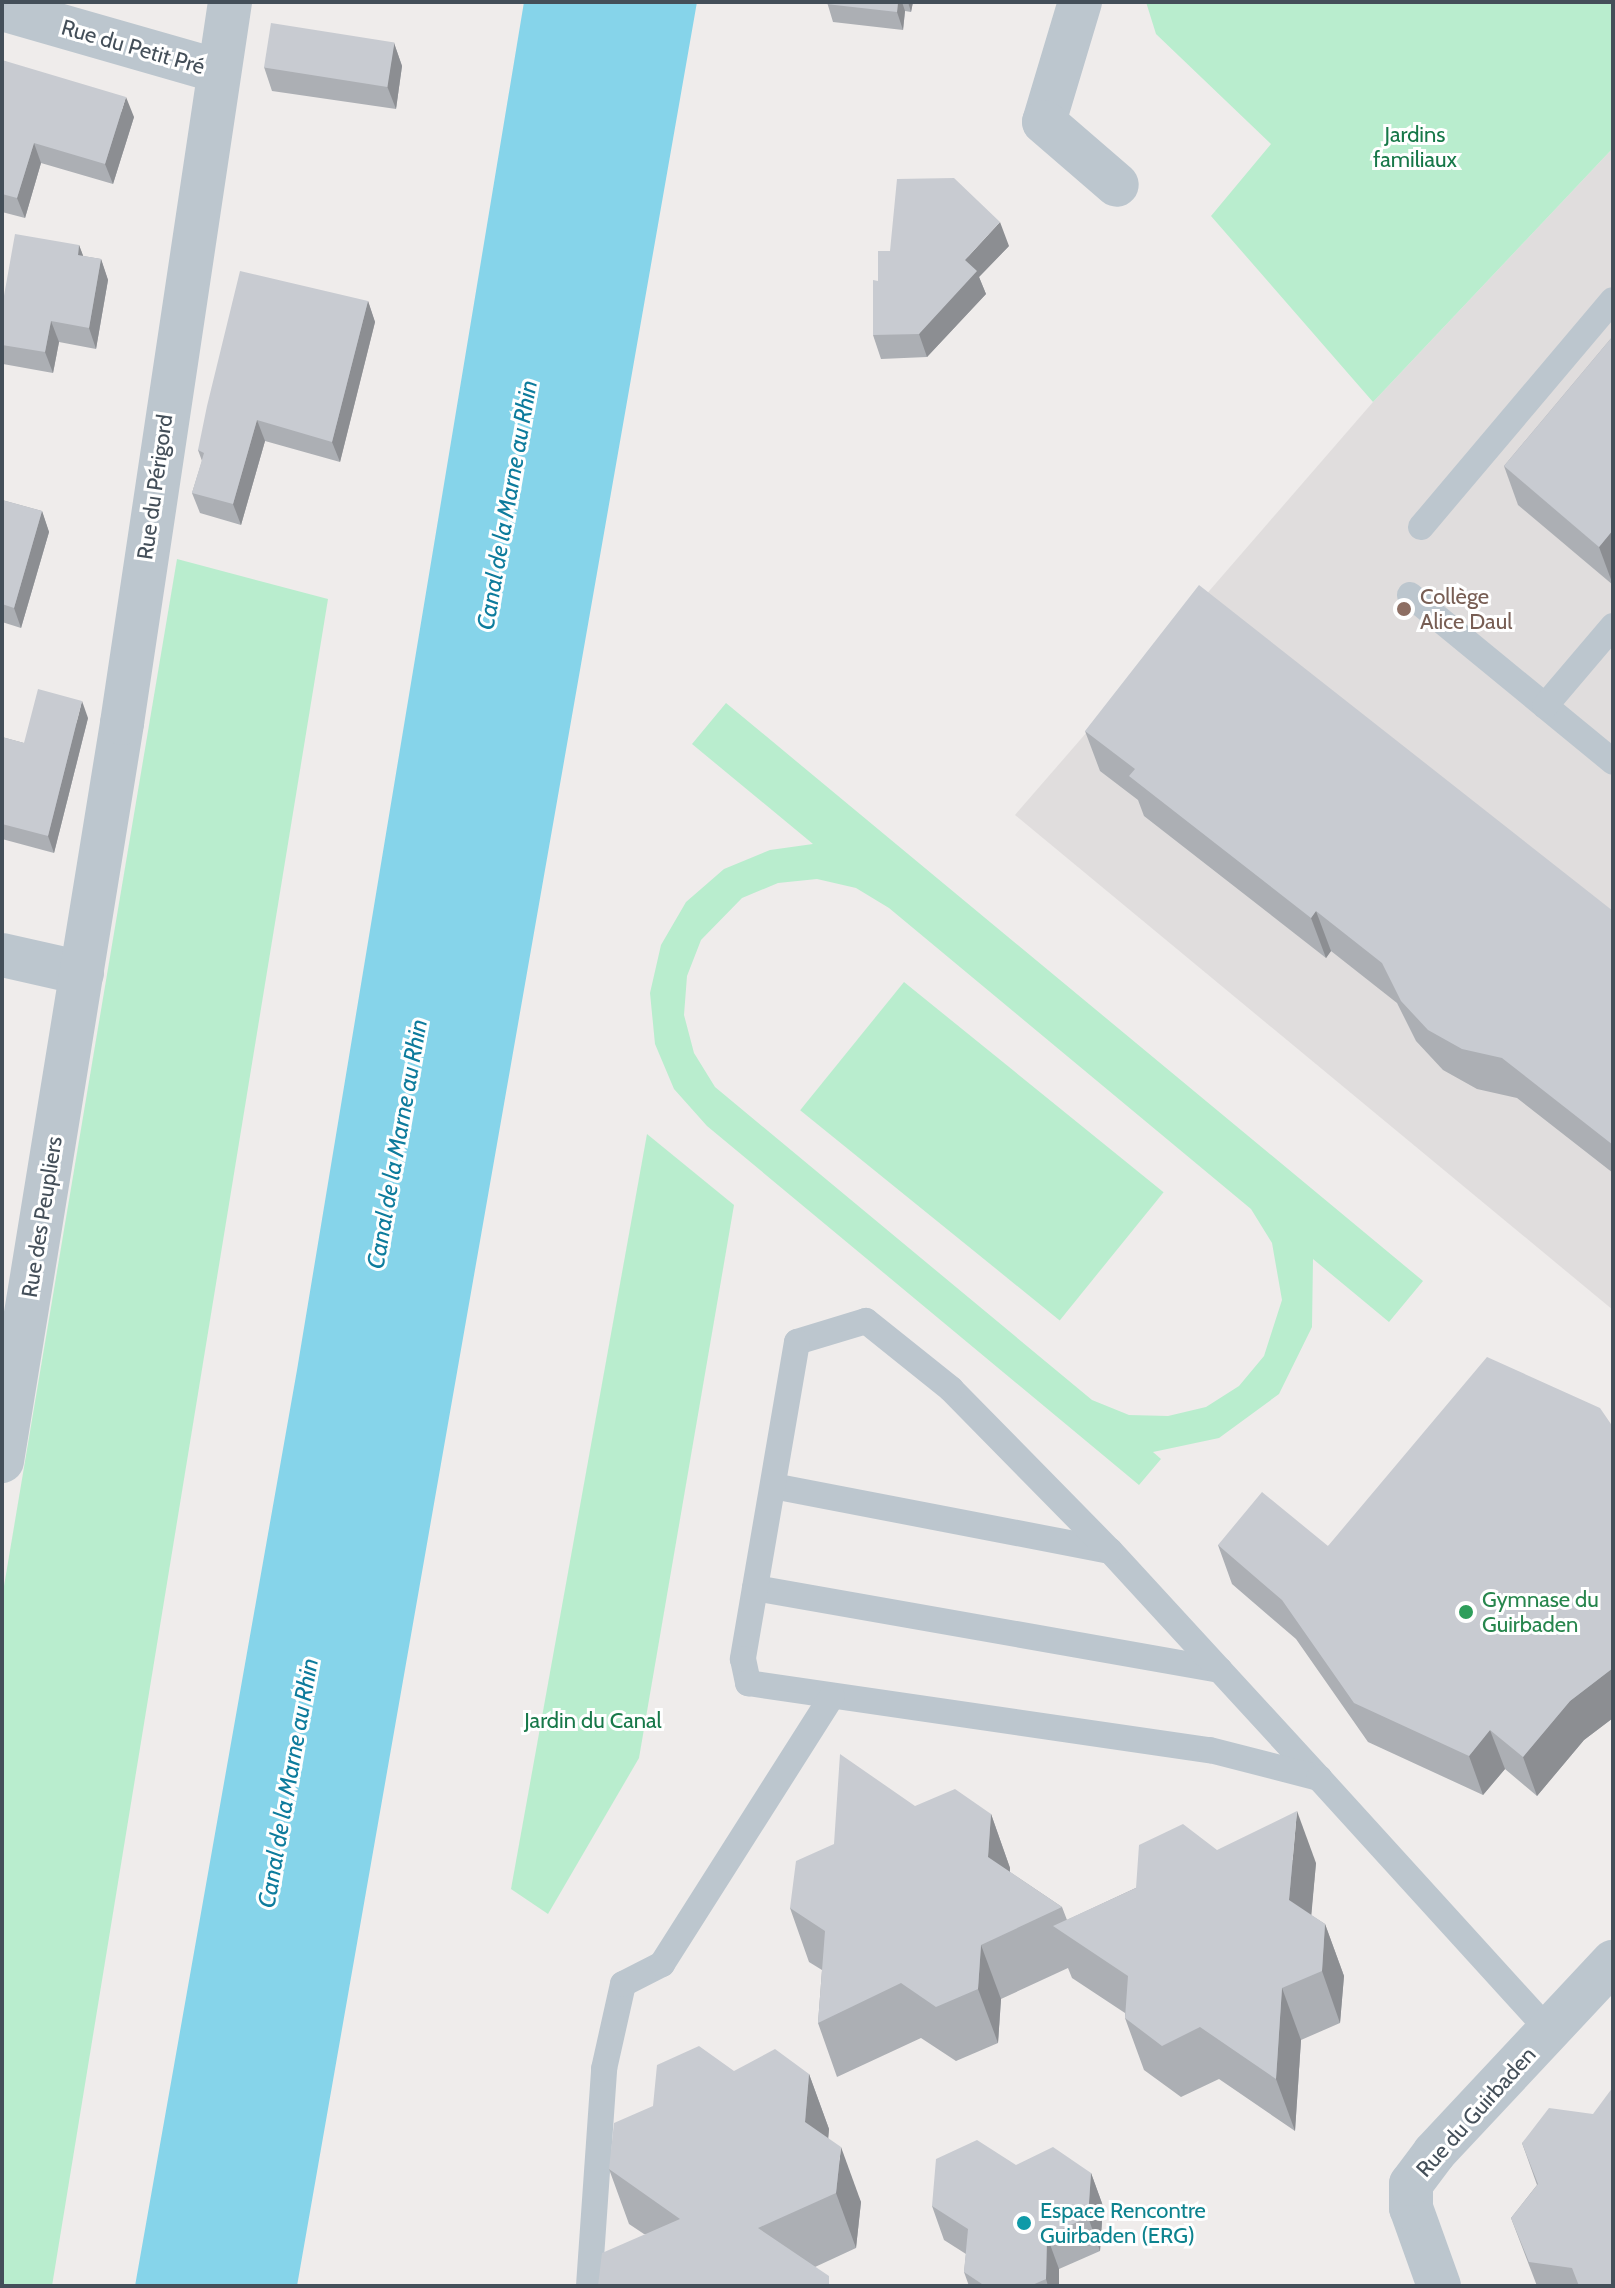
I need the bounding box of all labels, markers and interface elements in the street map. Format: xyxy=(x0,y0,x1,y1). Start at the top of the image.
street label: Rue du Petit Pré xyxy=(58,14,208,80)
park label: Jardins familiaux xyxy=(1373,121,1457,172)
water label: Canal de la Marne au Rhin xyxy=(471,378,543,632)
street label: Rue du Périgord xyxy=(132,413,178,561)
place label: Collège Alice Daul xyxy=(1420,583,1512,634)
marker: Collège Alice Daul xyxy=(1395,600,1413,618)
water label: Canal de la Marne au Rhin xyxy=(361,1017,433,1271)
street label: Rue des Peupliers xyxy=(16,1135,68,1299)
place label: Gymnase du Guirbaden xyxy=(1482,1586,1599,1638)
marker: Gymnase du Guirbaden xyxy=(1457,1603,1475,1621)
water label: Canal de la Marne au Rhin xyxy=(252,1656,324,1910)
park label: Jardin du Canal xyxy=(524,1708,662,1734)
street label: Rue du Guirbaden xyxy=(1411,2042,1541,2182)
place label: Espace Rencontre Guirbaden (ERG) xyxy=(1040,2197,1206,2248)
marker: Espace Rencontre Guirbaden (ERG) xyxy=(1015,2214,1033,2232)

